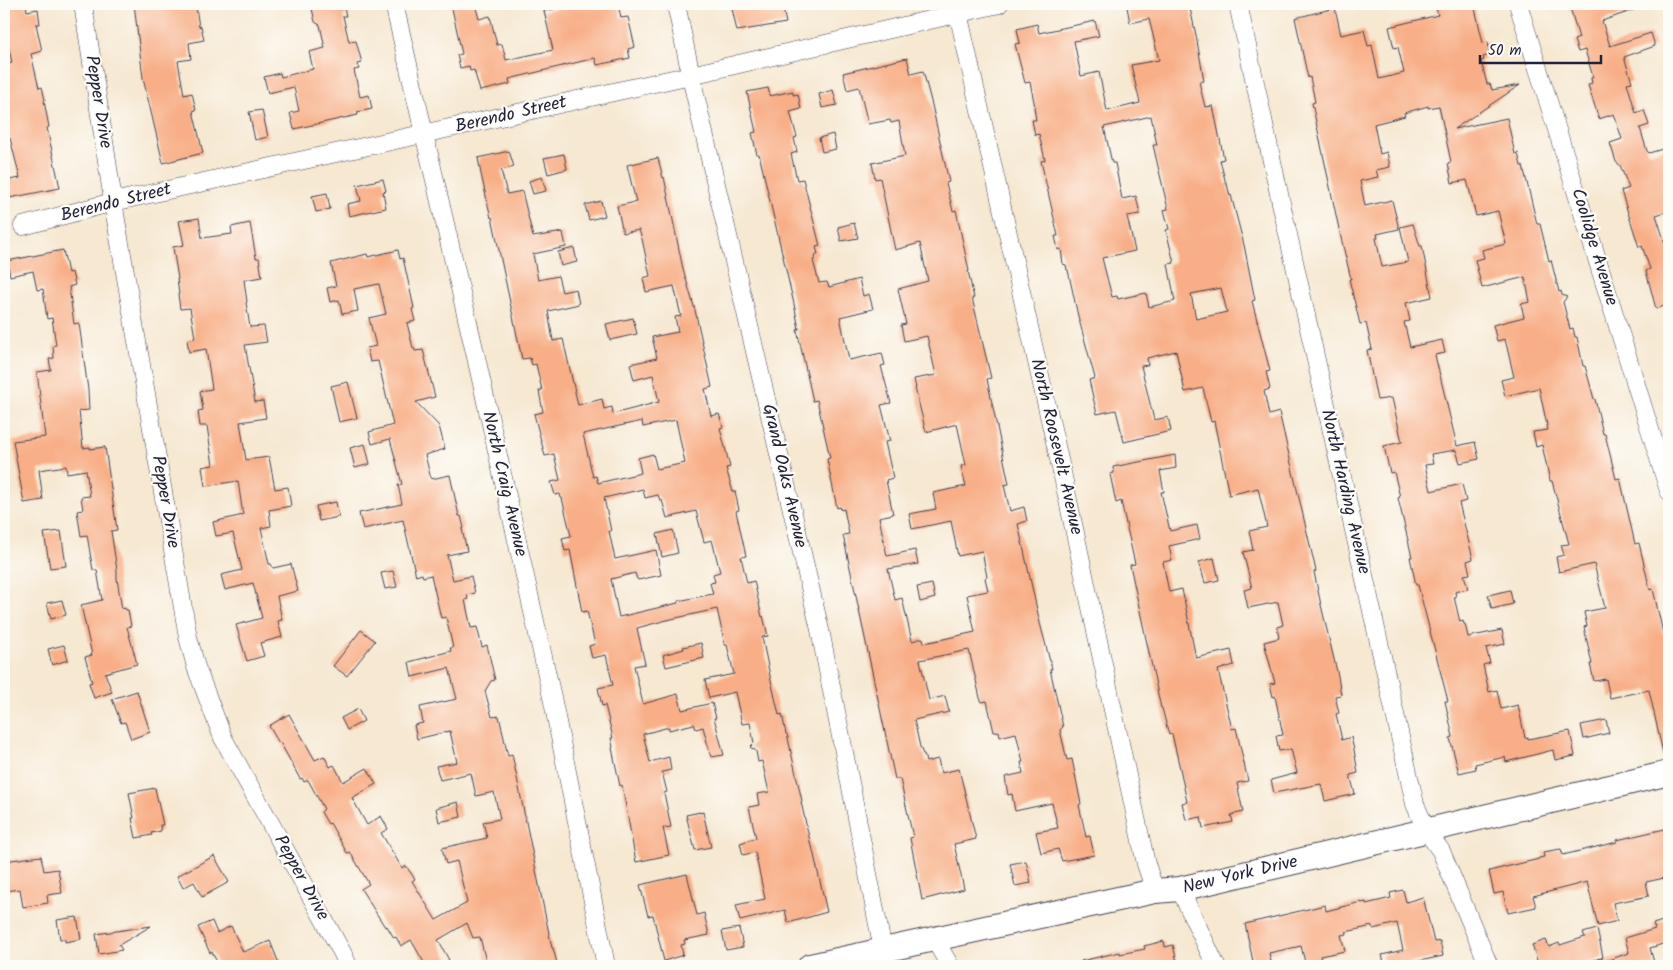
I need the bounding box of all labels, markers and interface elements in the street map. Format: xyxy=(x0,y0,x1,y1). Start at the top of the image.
scale bar xyxy=(1480,32,1602,64)
text: 50 m xyxy=(1488,39,1522,63)
street label: Pepper Drive xyxy=(76,53,120,151)
street label: Berendo Street xyxy=(453,88,570,142)
street label: Berendo Street xyxy=(58,175,175,231)
street label: Coolidge Avenue xyxy=(1562,185,1626,309)
street label: North Roosevelt Avenue xyxy=(1022,356,1090,538)
street label: Grand Oaks Avenue xyxy=(753,401,815,551)
street label: North Harding Avenue xyxy=(1312,407,1378,577)
street label: North Craig Avenue xyxy=(473,408,535,560)
street label: Pepper Drive xyxy=(143,453,187,551)
street label: Pepper Drive xyxy=(266,830,336,926)
street label: New York Drive xyxy=(1180,847,1301,902)

